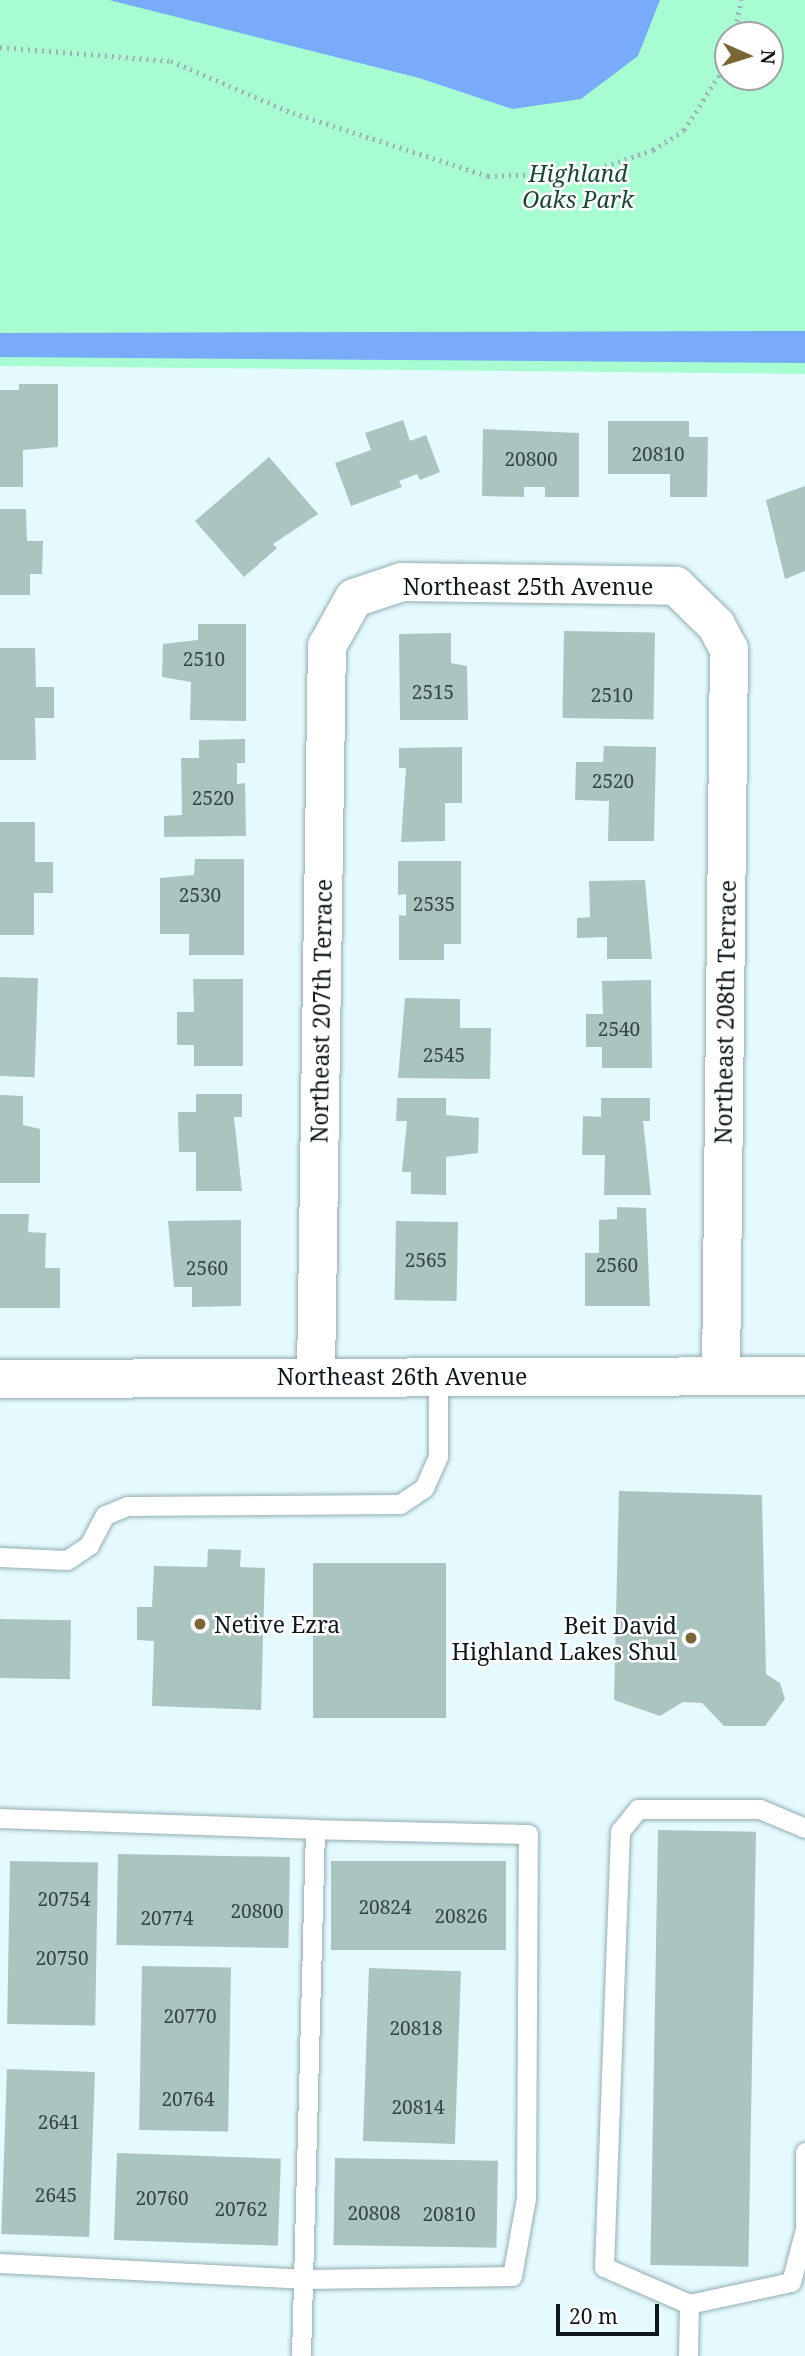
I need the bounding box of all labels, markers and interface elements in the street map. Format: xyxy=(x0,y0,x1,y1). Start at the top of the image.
north arrow xyxy=(714,21,784,91)
text: N xyxy=(755,49,781,65)
park label: Highland Oaks Park xyxy=(522,159,634,213)
house number: 20810 xyxy=(631,444,685,466)
house number: 20800 xyxy=(504,449,558,471)
street label: Northeast 25th Avenue xyxy=(403,572,653,600)
house number: 2510 xyxy=(183,649,225,671)
house number: 2515 xyxy=(412,682,454,704)
house number: 2510 xyxy=(591,685,633,707)
house number: 2520 xyxy=(592,771,634,793)
house number: 2520 xyxy=(192,788,234,810)
street label: Northeast 207th Terrace xyxy=(305,879,337,1143)
street label: Northeast 208th Terrace xyxy=(709,880,741,1144)
house number: 2530 xyxy=(179,885,221,907)
house number: 2535 xyxy=(413,894,455,916)
house number: 2540 xyxy=(598,1019,640,1041)
house number: 2545 xyxy=(423,1045,465,1067)
house number: 2565 xyxy=(405,1250,447,1272)
house number: 2560 xyxy=(596,1255,638,1277)
house number: 2560 xyxy=(186,1258,228,1280)
street label: Northeast 26th Avenue xyxy=(277,1362,527,1390)
place label: Netive Ezra xyxy=(214,1610,340,1638)
place label: Beit David Highland Lakes Shul xyxy=(452,1611,677,1665)
marker: Netive Ezra xyxy=(192,1616,208,1632)
marker: Beit David Highland Lakes Shul xyxy=(683,1630,699,1646)
house number: 20754 xyxy=(37,1889,91,1911)
house number: 20824 xyxy=(358,1897,412,1919)
house number: 20800 xyxy=(230,1901,284,1923)
house number: 20826 xyxy=(434,1906,488,1928)
house number: 20774 xyxy=(140,1908,194,1930)
house number: 20750 xyxy=(35,1948,89,1970)
house number: 20770 xyxy=(163,2006,217,2028)
house number: 20818 xyxy=(389,2018,443,2040)
house number: 20764 xyxy=(161,2089,215,2111)
house number: 20814 xyxy=(391,2097,445,2119)
house number: 2641 xyxy=(38,2112,80,2134)
house number: 2645 xyxy=(35,2185,77,2207)
house number: 20760 xyxy=(135,2188,189,2210)
house number: 20762 xyxy=(214,2199,268,2221)
house number: 20808 xyxy=(347,2203,401,2225)
house number: 20810 xyxy=(422,2204,476,2226)
scale bar xyxy=(560,2290,663,2334)
text: 20 m xyxy=(569,2302,618,2330)

